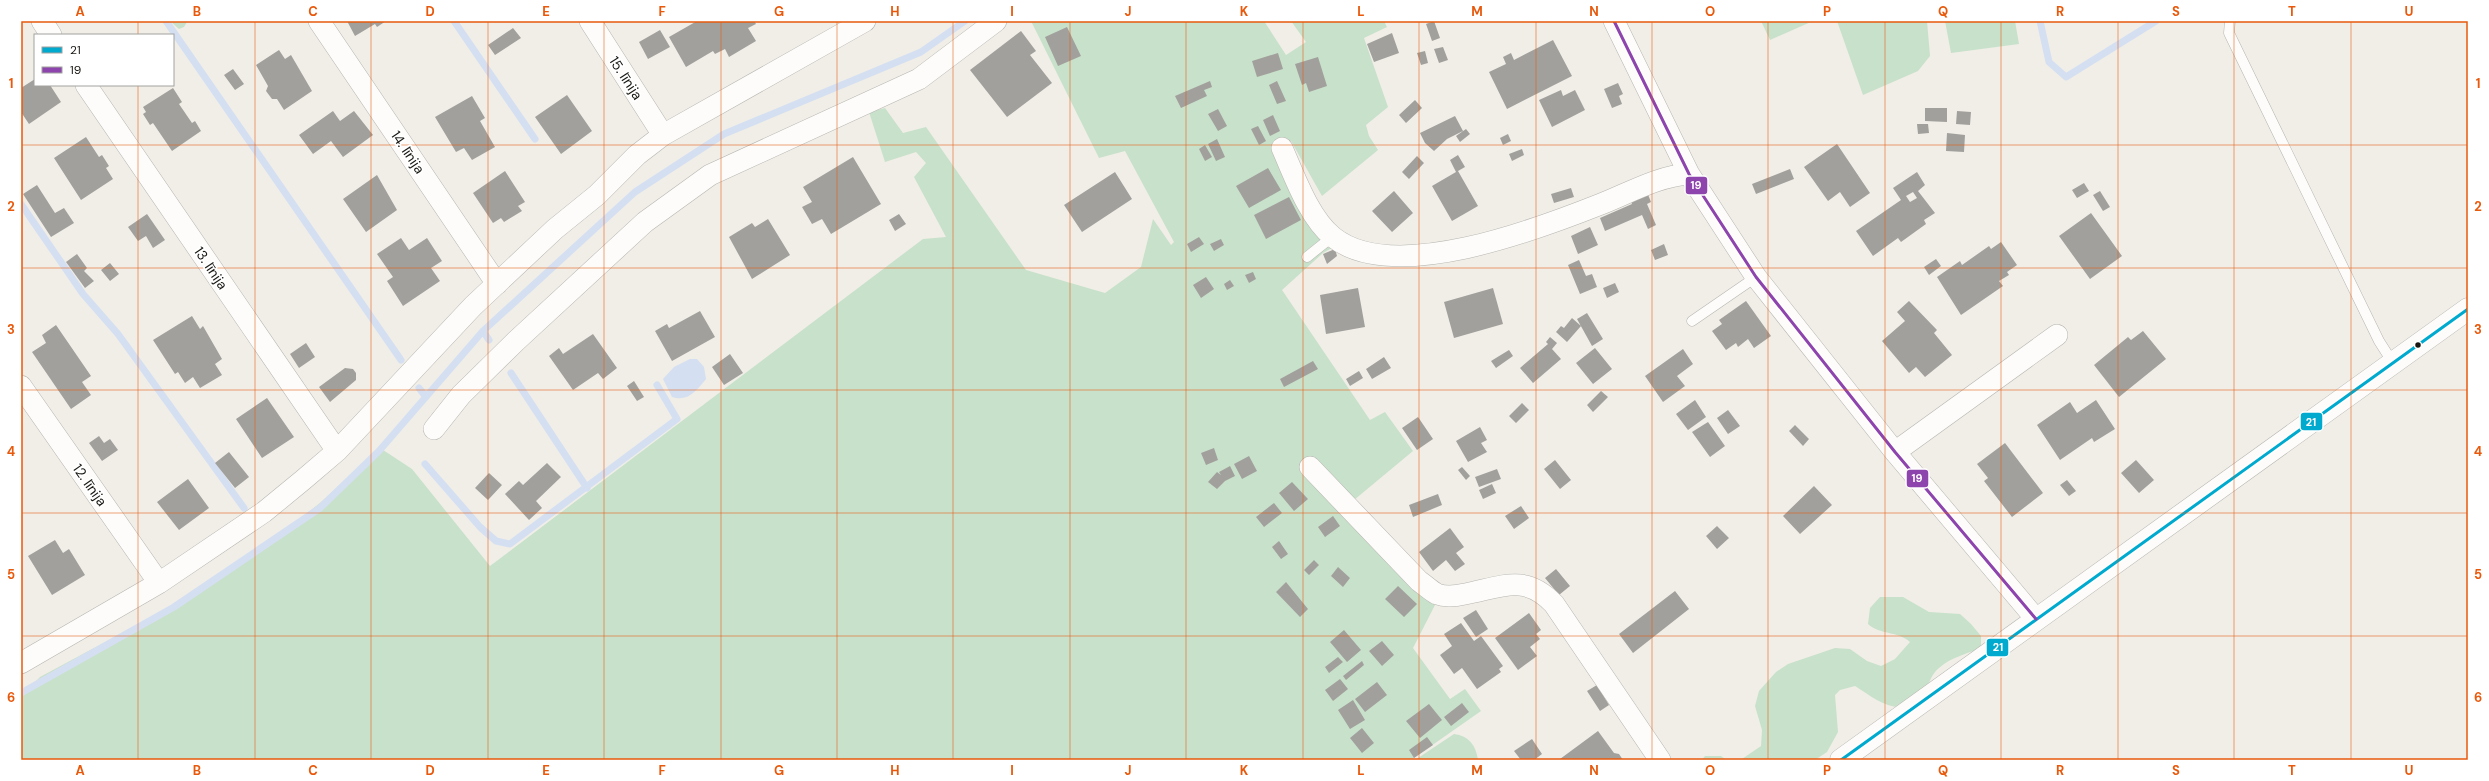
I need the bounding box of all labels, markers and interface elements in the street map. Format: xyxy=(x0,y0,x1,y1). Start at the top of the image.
text: A xyxy=(75,3,85,20)
text: B xyxy=(193,3,201,20)
text: C xyxy=(308,3,318,20)
text: D xyxy=(425,3,435,20)
text: E xyxy=(542,3,550,20)
text: F xyxy=(658,3,666,20)
text: G xyxy=(774,3,784,20)
text: H xyxy=(890,3,900,20)
text: I xyxy=(1010,3,1014,20)
text: J xyxy=(1124,3,1132,20)
text: K xyxy=(1240,3,1249,20)
text: L xyxy=(1357,3,1365,20)
text: M xyxy=(1471,3,1483,20)
text: N xyxy=(1589,3,1599,20)
text: O xyxy=(1705,3,1715,20)
text: P xyxy=(1823,3,1831,20)
text: Q xyxy=(1938,3,1948,20)
text: R xyxy=(2056,3,2064,20)
text: S xyxy=(2172,3,2180,20)
text: T xyxy=(2288,3,2296,20)
text: U xyxy=(2405,3,2414,20)
legend xyxy=(34,34,174,86)
text: 21 xyxy=(70,42,81,58)
street label: 15. līnija xyxy=(605,53,647,103)
text: 19 xyxy=(70,62,81,78)
text: 1 xyxy=(9,75,13,92)
text: 1 xyxy=(2476,75,2480,92)
street label: 14. līnija xyxy=(387,127,429,177)
line badge: 19 xyxy=(1685,176,1708,195)
text: 19 xyxy=(1691,178,1702,192)
text: 2 xyxy=(7,198,15,215)
text: 2 xyxy=(2474,198,2482,215)
street label: 13. līnija xyxy=(190,243,232,293)
text: 3 xyxy=(7,321,15,338)
text: 3 xyxy=(2474,321,2482,338)
unlabelled marker xyxy=(2413,340,2423,350)
line badge: 21 xyxy=(2300,412,2323,431)
text: 21 xyxy=(2306,415,2316,429)
text: 4 xyxy=(7,443,15,460)
text: 4 xyxy=(2474,443,2482,460)
street label: 12. līnija xyxy=(69,460,111,510)
line badge: 19 xyxy=(1906,469,1929,488)
text: 19 xyxy=(1912,471,1923,485)
text: 5 xyxy=(7,566,15,583)
text: 5 xyxy=(2474,566,2482,583)
line badge: 21 xyxy=(1986,638,2009,657)
text: 21 xyxy=(1993,640,2003,654)
text: 6 xyxy=(7,689,15,706)
text: 6 xyxy=(2474,689,2482,706)
text: A xyxy=(75,762,85,779)
text: B xyxy=(193,762,201,779)
text: C xyxy=(308,762,318,779)
text: D xyxy=(425,762,435,779)
text: E xyxy=(542,762,550,779)
text: F xyxy=(658,762,666,779)
text: G xyxy=(774,762,784,779)
text: H xyxy=(890,762,900,779)
text: I xyxy=(1010,762,1014,779)
text: J xyxy=(1124,762,1132,779)
text: K xyxy=(1240,762,1249,779)
text: L xyxy=(1357,762,1365,779)
text: M xyxy=(1471,762,1483,779)
text: N xyxy=(1589,762,1599,779)
text: O xyxy=(1705,762,1715,779)
text: P xyxy=(1823,762,1831,779)
text: Q xyxy=(1938,762,1948,779)
text: R xyxy=(2056,762,2064,779)
text: S xyxy=(2172,762,2180,779)
text: T xyxy=(2288,762,2296,779)
text: U xyxy=(2405,762,2414,779)

